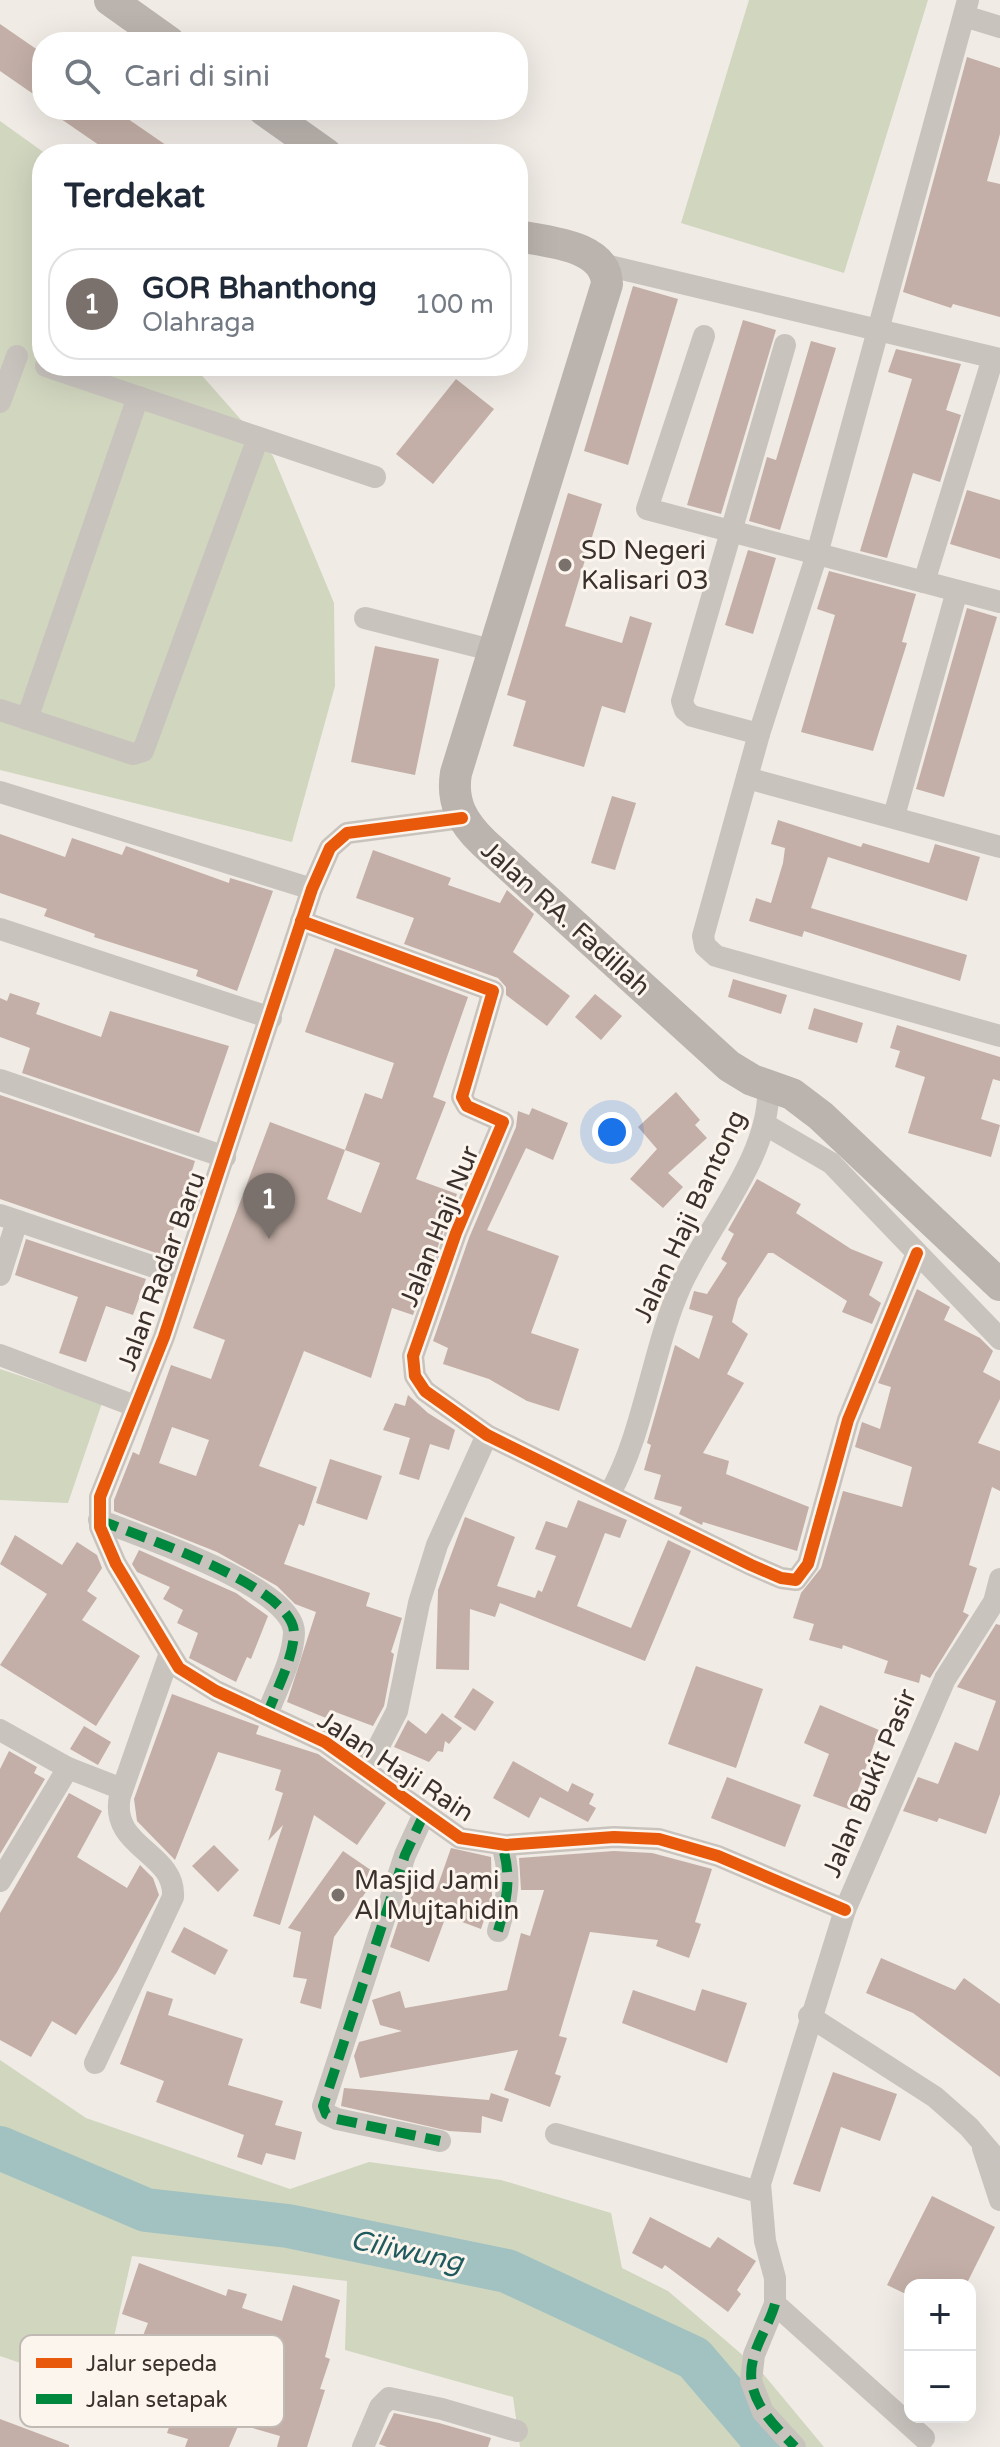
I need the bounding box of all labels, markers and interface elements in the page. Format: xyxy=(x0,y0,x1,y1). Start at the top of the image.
search box xyxy=(32,32,528,120)
icon: search xyxy=(60,54,104,98)
text: Cari di sini xyxy=(124,58,270,95)
text: Terdekat xyxy=(64,176,205,217)
text: GOR Bhanthong xyxy=(142,270,377,307)
text: 1 xyxy=(84,289,100,320)
text: 100 m xyxy=(414,289,494,320)
text: Olahraga xyxy=(142,307,255,338)
place label: SD Negeri Kalisari 03 xyxy=(581,535,709,596)
marker: SD Negeri Kalisari 03 xyxy=(556,556,574,574)
street label: Jalan RA. Fadillah xyxy=(475,834,657,1002)
street label: Jalan Haji Bantong xyxy=(627,1105,752,1327)
your location xyxy=(592,1112,632,1152)
street label: Jalan Haji Nur xyxy=(393,1141,486,1311)
street label: Jalan Radar Baru xyxy=(111,1167,212,1375)
pin: 1 xyxy=(243,1173,295,1239)
street label: Jalan Bukit Pasir xyxy=(816,1684,923,1882)
street label: Jalan Haji Rain xyxy=(312,1704,480,1828)
place label: Masjid Jami Al Mujtahidin xyxy=(354,1865,519,1926)
marker: Masjid Jami Al Mujtahidin xyxy=(329,1886,347,1904)
water label: Ciliwung xyxy=(347,2222,468,2280)
map controls xyxy=(904,2279,976,2423)
button: + xyxy=(904,2279,976,2351)
legend xyxy=(20,2335,284,2427)
text: Jalur sepeda xyxy=(86,2351,217,2377)
button: − xyxy=(904,2351,976,2423)
text: Jalan setapak xyxy=(86,2387,228,2413)

